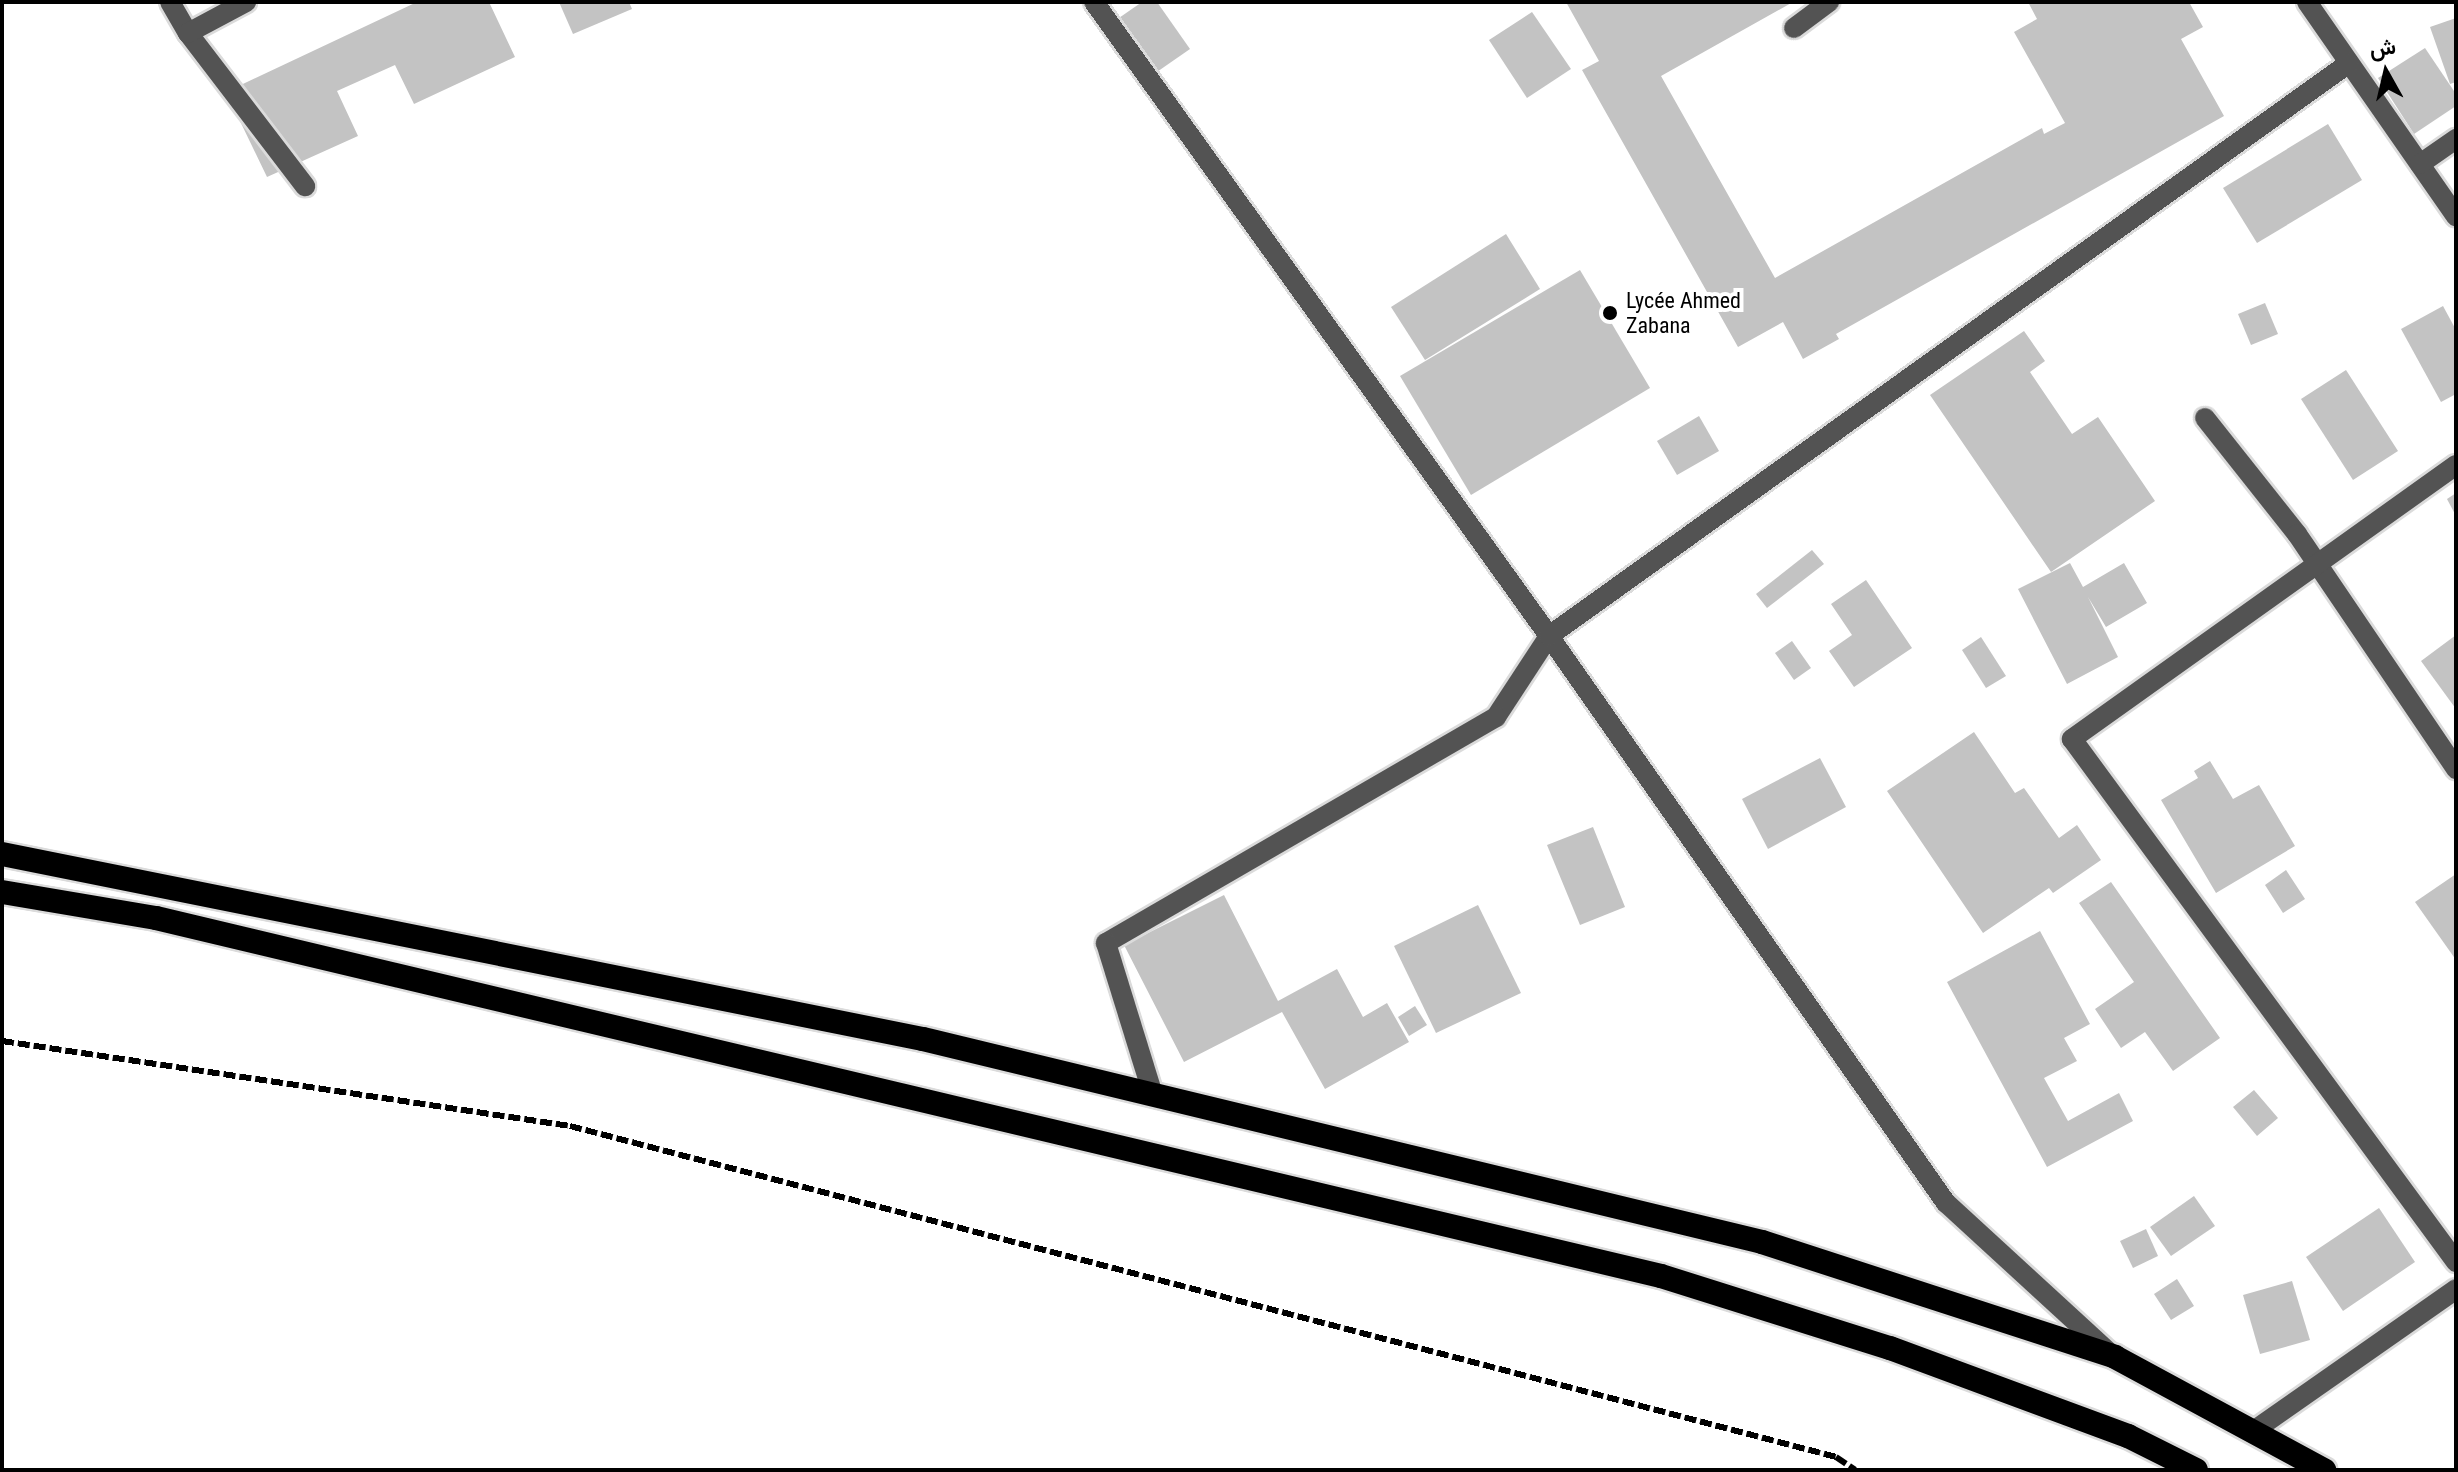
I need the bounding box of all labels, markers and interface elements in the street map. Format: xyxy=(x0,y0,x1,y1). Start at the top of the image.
north arrow xyxy=(2346,32,2426,112)
text: ش xyxy=(2368,34,2397,62)
place label: Lycée Ahmed Zabana xyxy=(1626,287,1741,338)
marker: Lycée Ahmed Zabana xyxy=(1601,304,1619,322)

